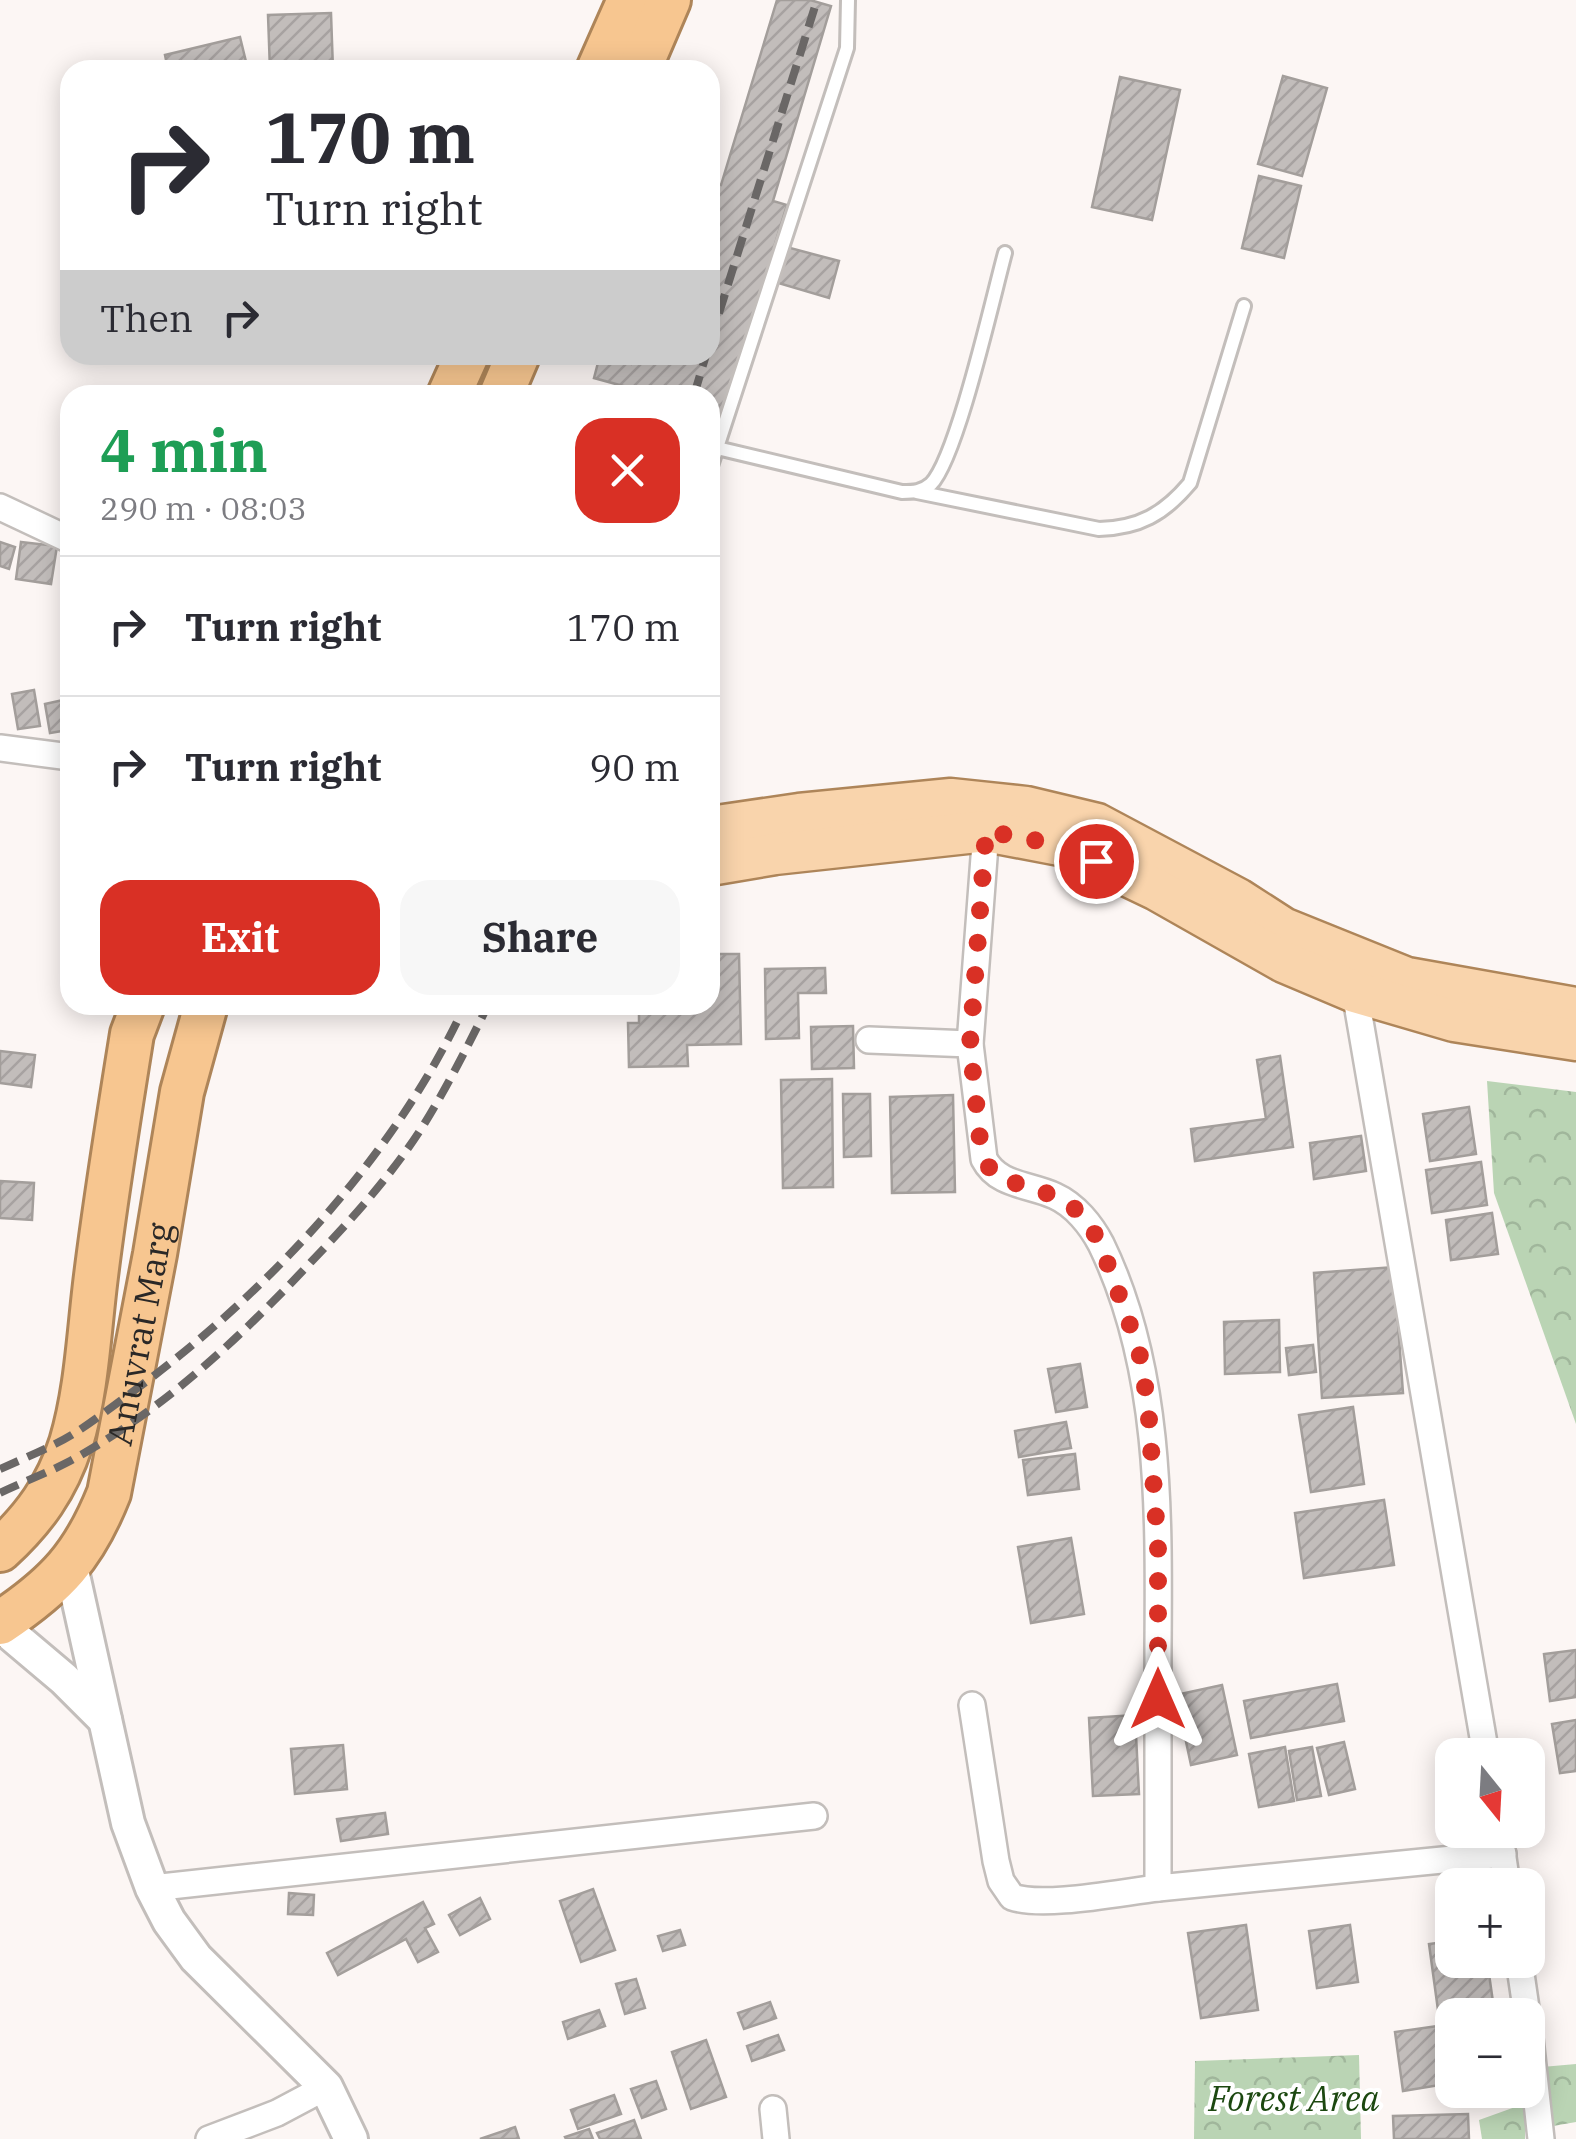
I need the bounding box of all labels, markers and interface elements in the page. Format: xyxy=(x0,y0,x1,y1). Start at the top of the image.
text: 170 m xyxy=(265,91,475,182)
icon: right xyxy=(100,100,230,230)
text: Turn right xyxy=(265,179,483,237)
icon: right xyxy=(213,290,268,345)
text: Then xyxy=(100,293,193,342)
text: 4 min xyxy=(100,410,268,489)
button: close xyxy=(575,418,680,523)
text: 290 m · 08:03 xyxy=(100,487,307,529)
icon: right xyxy=(100,599,155,654)
text: Turn right xyxy=(185,602,381,651)
text: 170 m xyxy=(567,602,680,651)
icon: right xyxy=(100,739,155,794)
text: Turn right xyxy=(185,742,381,791)
text: 90 m xyxy=(589,742,680,791)
pin xyxy=(1054,819,1139,904)
icon: arrive xyxy=(1069,834,1124,889)
button: Exit xyxy=(100,880,380,995)
button: Share xyxy=(400,880,680,995)
street label: Anuvrat Marg xyxy=(96,1219,183,1449)
position arrow xyxy=(1106,1647,1210,1751)
north arrow xyxy=(1435,1738,1545,1848)
map controls xyxy=(1435,1738,1545,2108)
button: + xyxy=(1435,1868,1545,1978)
button: − xyxy=(1435,1998,1545,2108)
park label: Forest Area xyxy=(1207,2075,1380,2121)

